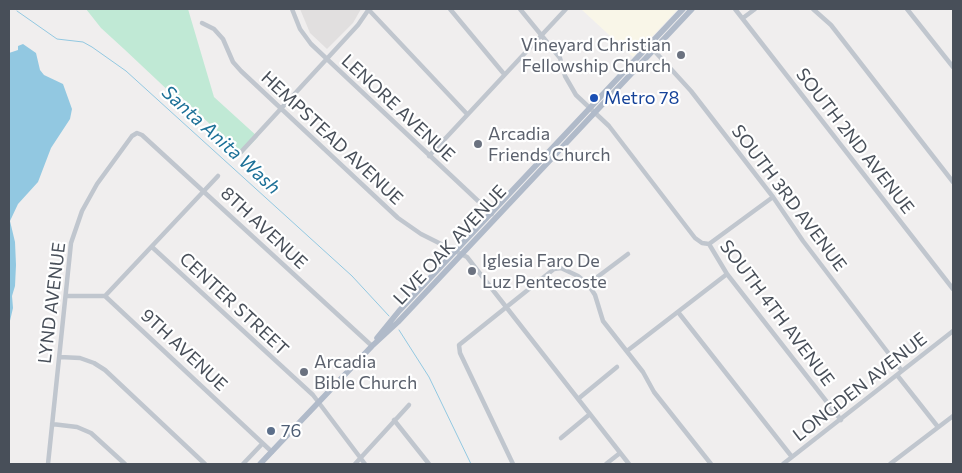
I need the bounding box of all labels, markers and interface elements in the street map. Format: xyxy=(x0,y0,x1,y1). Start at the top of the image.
place label: Vineyard Christian Fellowship Church xyxy=(521,34,671,76)
marker: Vineyard Christian Fellowship Church xyxy=(675,49,687,61)
street label: LENORE AVENUE xyxy=(337,50,459,166)
street label: SOUTH 2ND AVENUE xyxy=(791,64,919,218)
street label: HEMPSTEAD AVENUE xyxy=(257,67,407,209)
water label: Santa Anita Wash xyxy=(157,81,285,199)
place label: Metro 78 xyxy=(604,87,679,109)
marker: Metro 78 xyxy=(588,92,600,104)
street label: SOUTH 3RD AVENUE xyxy=(727,121,851,275)
place label: Arcadia Friends Church xyxy=(488,123,611,166)
marker: Arcadia Friends Church xyxy=(472,138,484,150)
street label: LIVE OAK AVENUE xyxy=(389,181,511,309)
street label: 8TH AVENUE xyxy=(216,182,312,274)
street label: SOUTH 4TH AVENUE xyxy=(715,236,839,390)
street label: LYND AVENUE xyxy=(34,241,70,365)
street label: CENTER STREET xyxy=(175,248,293,360)
place label: Iglesia Faro De Luz Pentecoste xyxy=(482,250,607,292)
marker: Iglesia Faro De Luz Pentecoste xyxy=(466,265,478,277)
street label: 9TH AVENUE xyxy=(136,304,232,396)
street label: LONGDEN AVENUE xyxy=(789,328,931,446)
place label: Arcadia Bible Church xyxy=(314,351,417,394)
marker: Arcadia Bible Church xyxy=(298,366,310,378)
place label: 76 xyxy=(281,420,301,442)
marker: 76 xyxy=(265,425,277,437)

